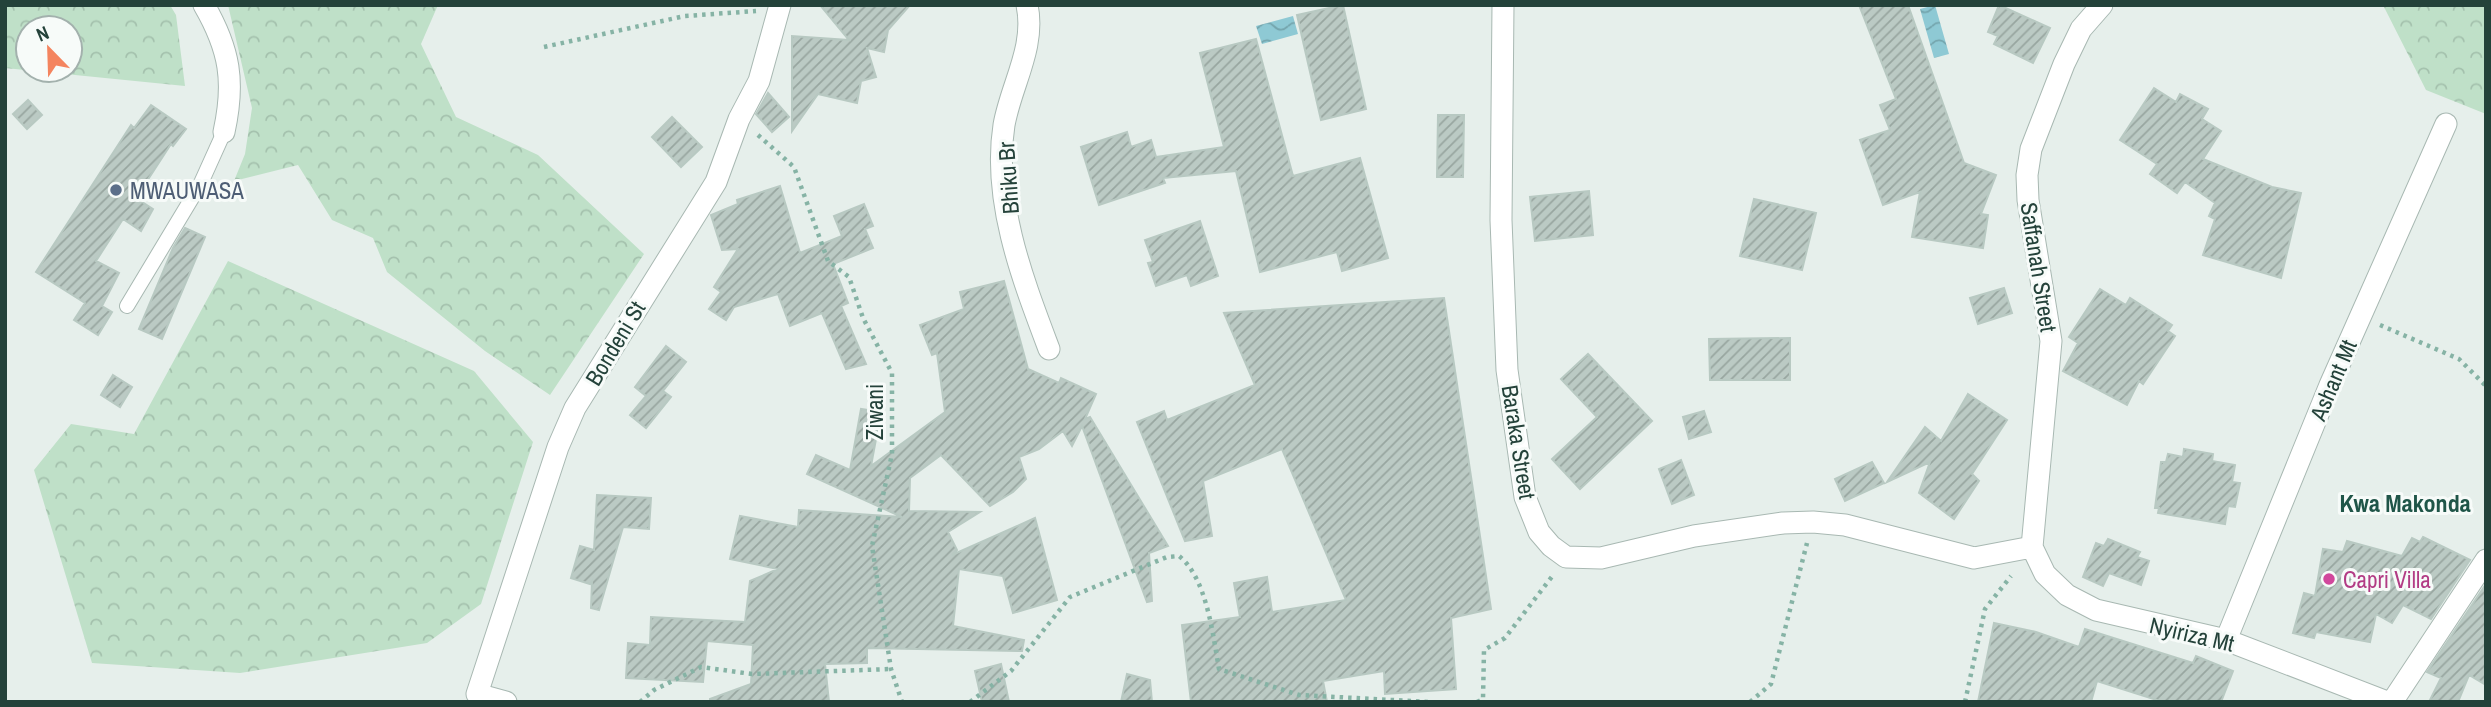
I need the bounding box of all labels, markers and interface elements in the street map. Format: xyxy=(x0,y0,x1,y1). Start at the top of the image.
north arrow xyxy=(14,14,84,84)
text: N xyxy=(32,19,53,48)
street label: Bhiku Br xyxy=(990,140,1026,215)
place label: MWAUWASA xyxy=(130,175,244,206)
marker: MWAUWASA xyxy=(108,182,124,198)
street label: Saffanah Street xyxy=(2013,200,2065,334)
street label: Bondeni St xyxy=(578,295,652,391)
street label: Ashant Mt xyxy=(2302,335,2364,426)
street label: Baraka Street xyxy=(1495,383,1543,501)
street label: Ziwani xyxy=(859,384,890,440)
district label: Kwa Makonda xyxy=(2339,487,2471,519)
place label: Capri Villa xyxy=(2343,564,2431,595)
marker: Capri Villa xyxy=(2321,571,2337,587)
street label: Nyiriza Mt xyxy=(2147,609,2237,659)

